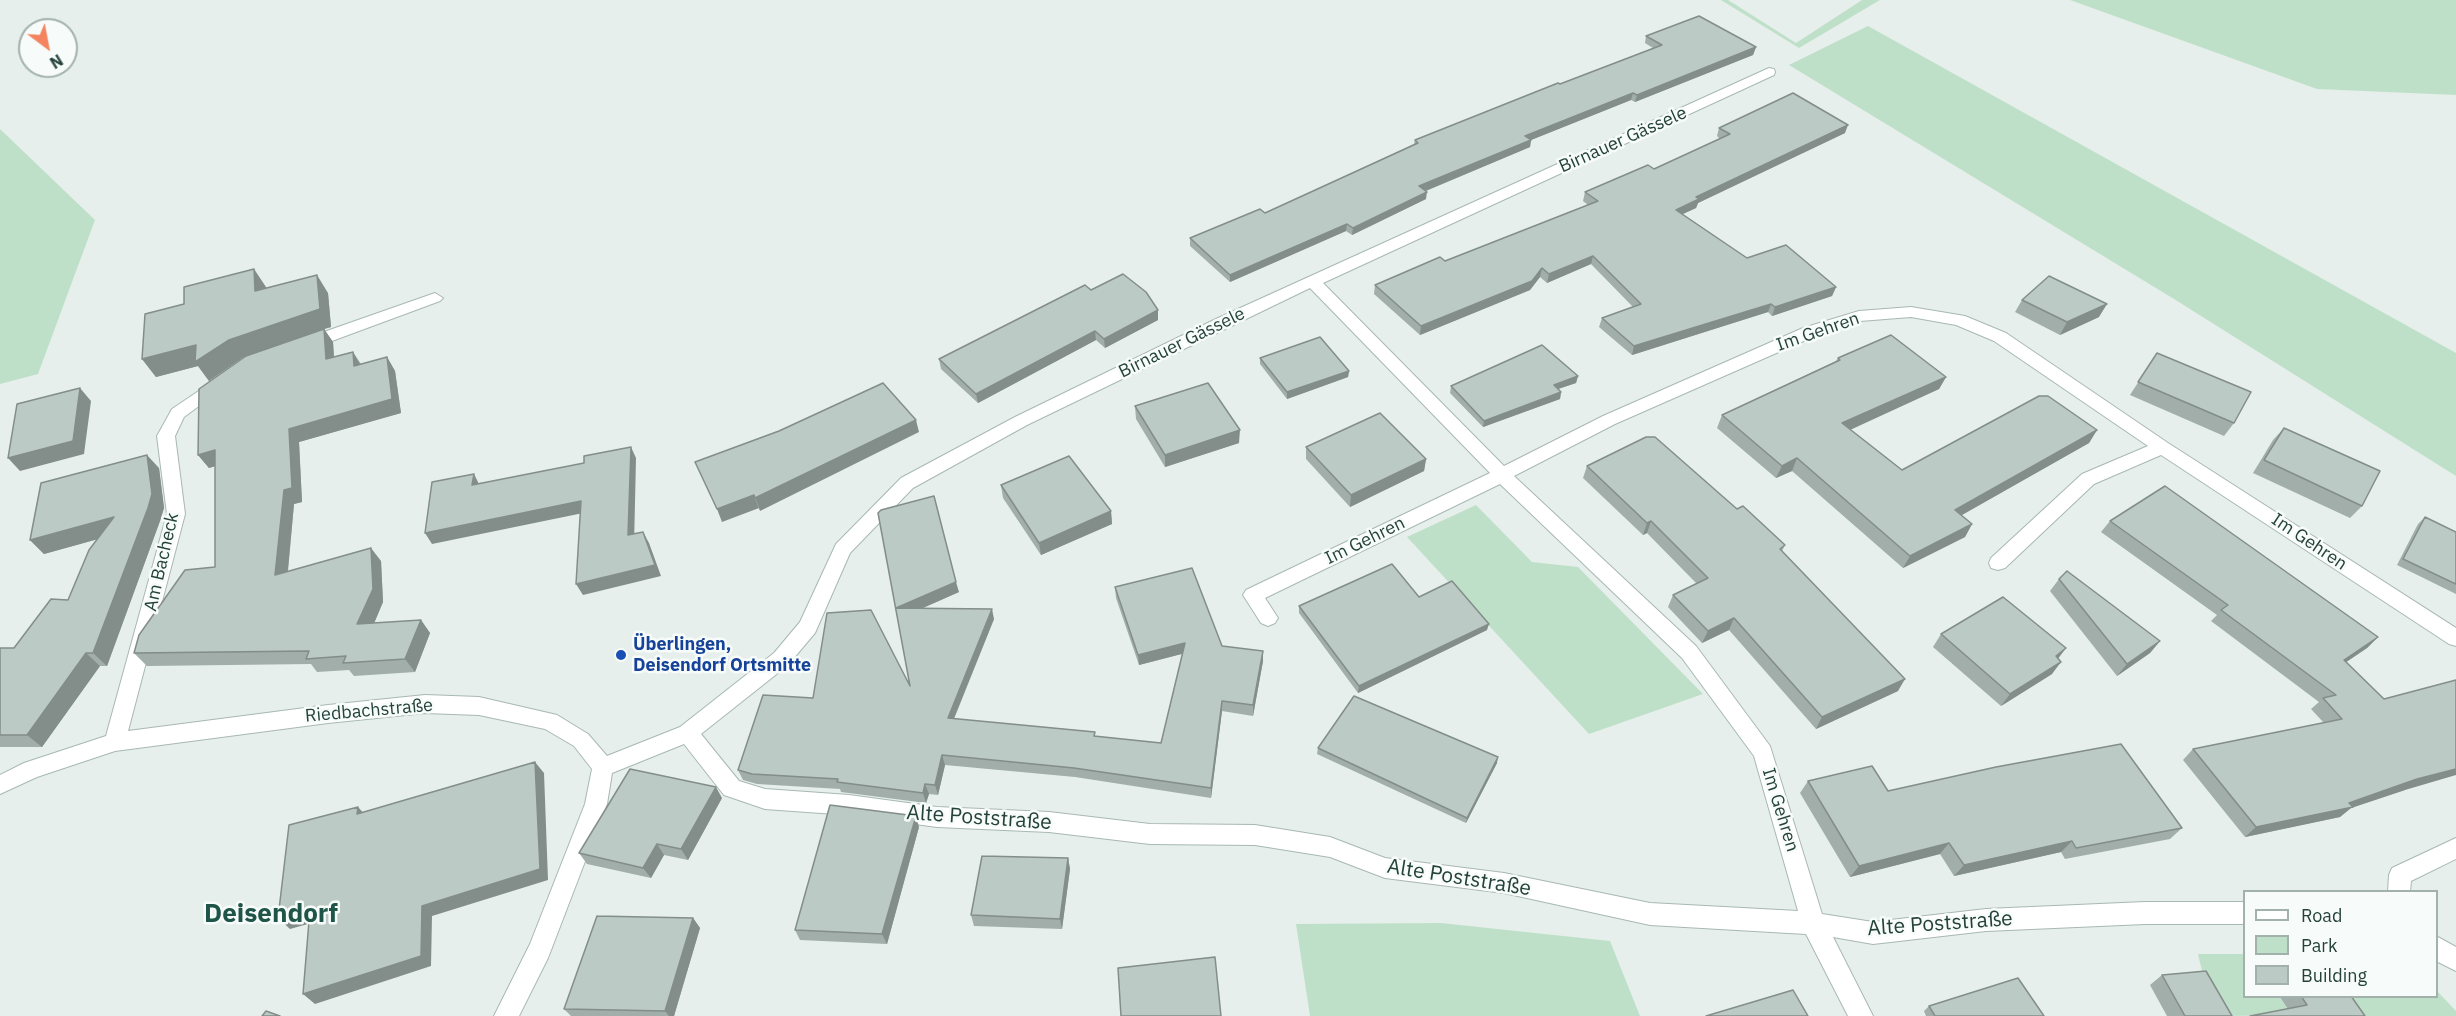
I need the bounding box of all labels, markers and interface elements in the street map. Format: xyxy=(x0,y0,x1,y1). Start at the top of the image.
north arrow xyxy=(18,18,78,78)
text: N xyxy=(46,50,67,73)
street label: Birnauer Gässele xyxy=(1556,102,1690,178)
street label: Birnauer Gässele xyxy=(1115,303,1249,383)
street label: Im Gehren xyxy=(1774,308,1862,356)
street label: Im Gehren xyxy=(2267,509,2351,575)
street label: Am Bacheck xyxy=(140,511,184,613)
street label: Im Gehren xyxy=(1321,512,1409,570)
place label: Überlingen, Deisendorf Ortsmitte xyxy=(633,634,811,676)
marker: Überlingen, Deisendorf Ortsmitte xyxy=(614,648,628,662)
street label: Riedbachstraße xyxy=(304,695,434,727)
street label: Im Gehren xyxy=(1757,766,1803,854)
street label: Alte Poststraße xyxy=(905,800,1053,836)
street label: Alte Poststraße xyxy=(1385,854,1533,902)
legend xyxy=(2243,890,2438,998)
district label: Deisendorf xyxy=(204,898,338,930)
text: Road xyxy=(2301,904,2342,927)
street label: Alte Poststraße xyxy=(1866,906,2014,942)
text: Park xyxy=(2301,934,2337,957)
text: Building xyxy=(2301,964,2367,987)

